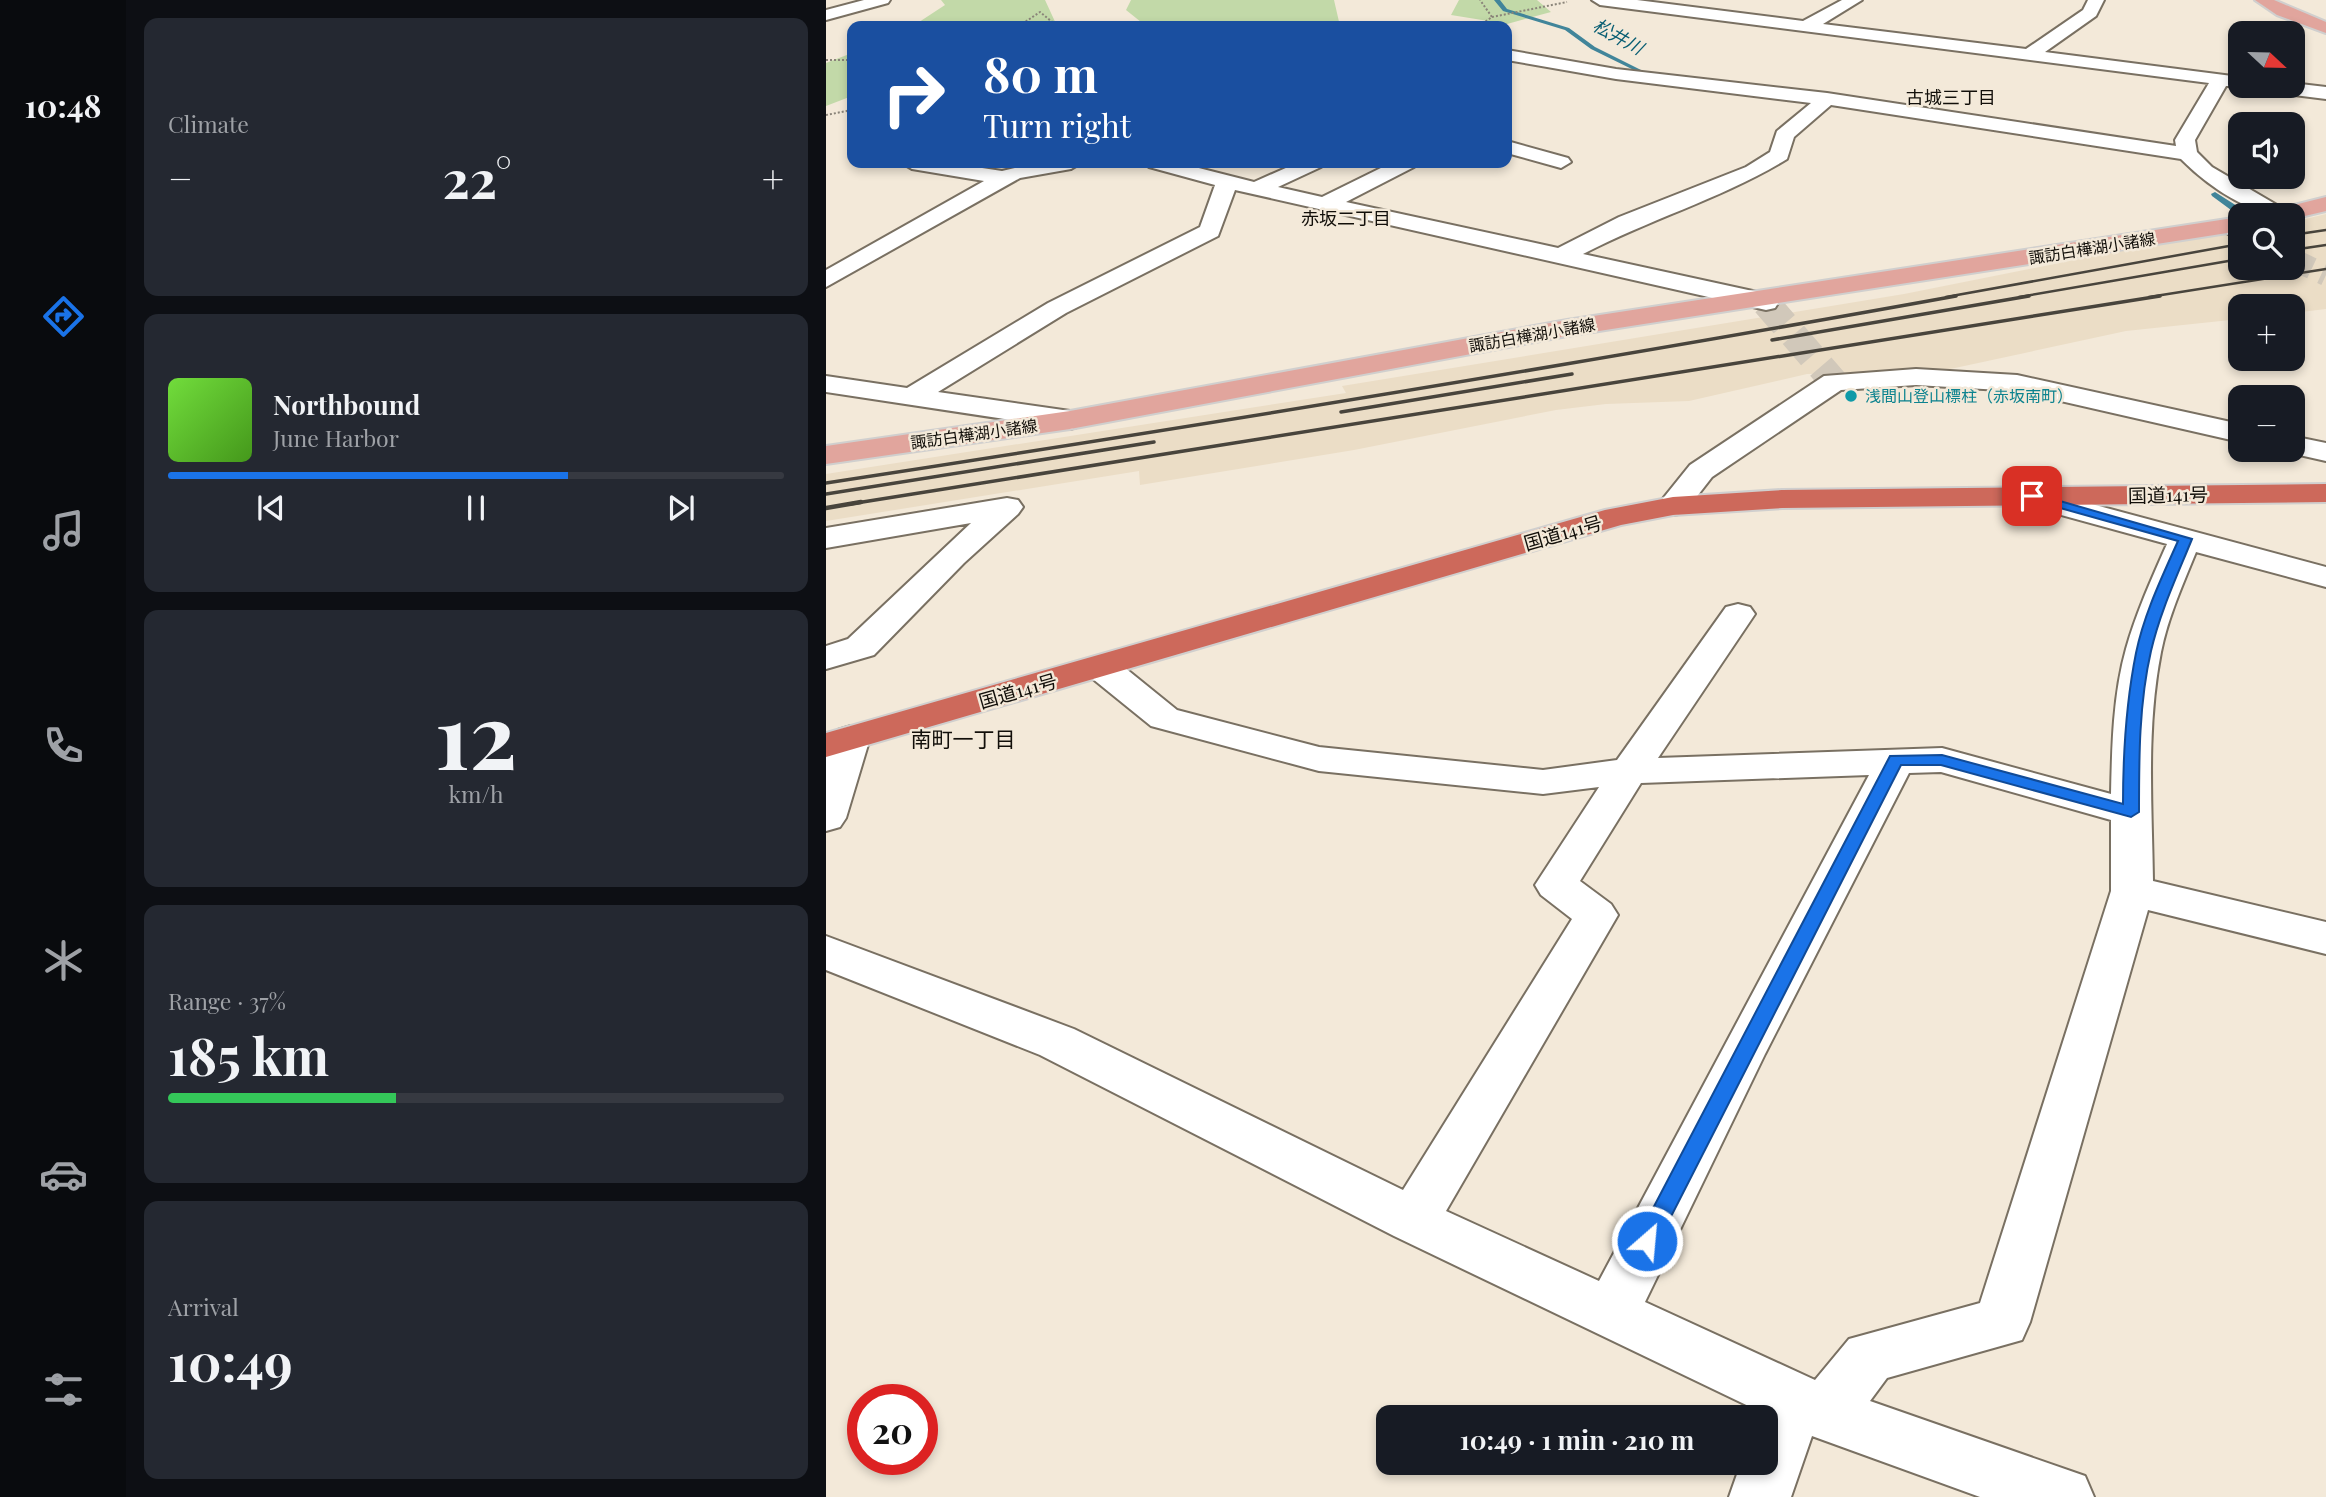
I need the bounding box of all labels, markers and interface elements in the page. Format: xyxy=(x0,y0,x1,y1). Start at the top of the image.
water label: 松井川 xyxy=(1589,13,1650,61)
north arrow xyxy=(2228,21,2305,98)
map controls xyxy=(2228,21,2305,462)
text: 80 m xyxy=(983,40,1098,105)
icon: right xyxy=(868,49,959,140)
text: 10:48 xyxy=(24,83,102,126)
district label: 古城三丁目 xyxy=(1906,85,1996,109)
text: Turn right xyxy=(983,103,1131,146)
text: Climate xyxy=(168,108,249,139)
button: sound xyxy=(2228,112,2305,189)
text: 22° xyxy=(443,143,512,212)
text: − xyxy=(168,152,193,203)
text: + xyxy=(762,152,784,203)
button: search xyxy=(2228,203,2305,280)
district label: 赤坂二丁目 xyxy=(1301,206,1391,230)
street label: 諏訪白樺湖小諸線 xyxy=(2027,227,2157,268)
icon: directions xyxy=(39,292,88,341)
button: + xyxy=(2228,294,2305,371)
street label: 諏訪白樺湖小諸線 xyxy=(1467,313,1597,356)
place label: 浅間山登山標柱（赤坂南町） xyxy=(1865,385,2073,406)
button: − xyxy=(2228,385,2305,462)
text: Northbound xyxy=(273,387,420,422)
marker: 浅間山登山標柱（赤坂南町） xyxy=(1843,388,1859,404)
street label: 諏訪白樺湖小諸線 xyxy=(909,414,1039,453)
text: June Harbor xyxy=(273,422,399,453)
pin xyxy=(2002,466,2062,526)
icon: arrive xyxy=(2013,477,2051,515)
street label: 国道141号 xyxy=(2128,480,2208,508)
icon: previous xyxy=(252,489,290,527)
icon: pause xyxy=(457,489,495,527)
icon: next xyxy=(662,489,700,527)
icon: music xyxy=(39,506,88,555)
street label: 国道141号 xyxy=(1520,508,1605,556)
street label: 国道141号 xyxy=(975,666,1060,714)
text: 12 xyxy=(435,672,517,793)
icon: phone xyxy=(39,721,88,770)
district label: 南町一丁目 xyxy=(911,724,1016,752)
text: km/h xyxy=(448,778,504,809)
icon: climate xyxy=(39,936,88,985)
text: Range · 37% xyxy=(168,985,286,1016)
text: 185 km xyxy=(168,1020,329,1089)
icon: car xyxy=(39,1150,88,1199)
position arrow xyxy=(1610,1204,1684,1278)
text: Arrival xyxy=(168,1291,239,1322)
text: 10:49 xyxy=(168,1326,293,1395)
icon: filters xyxy=(39,1365,88,1414)
speed limit sign: 20 xyxy=(847,1384,938,1475)
text: 10:49 · 1 min · 210 m xyxy=(1460,1422,1694,1457)

